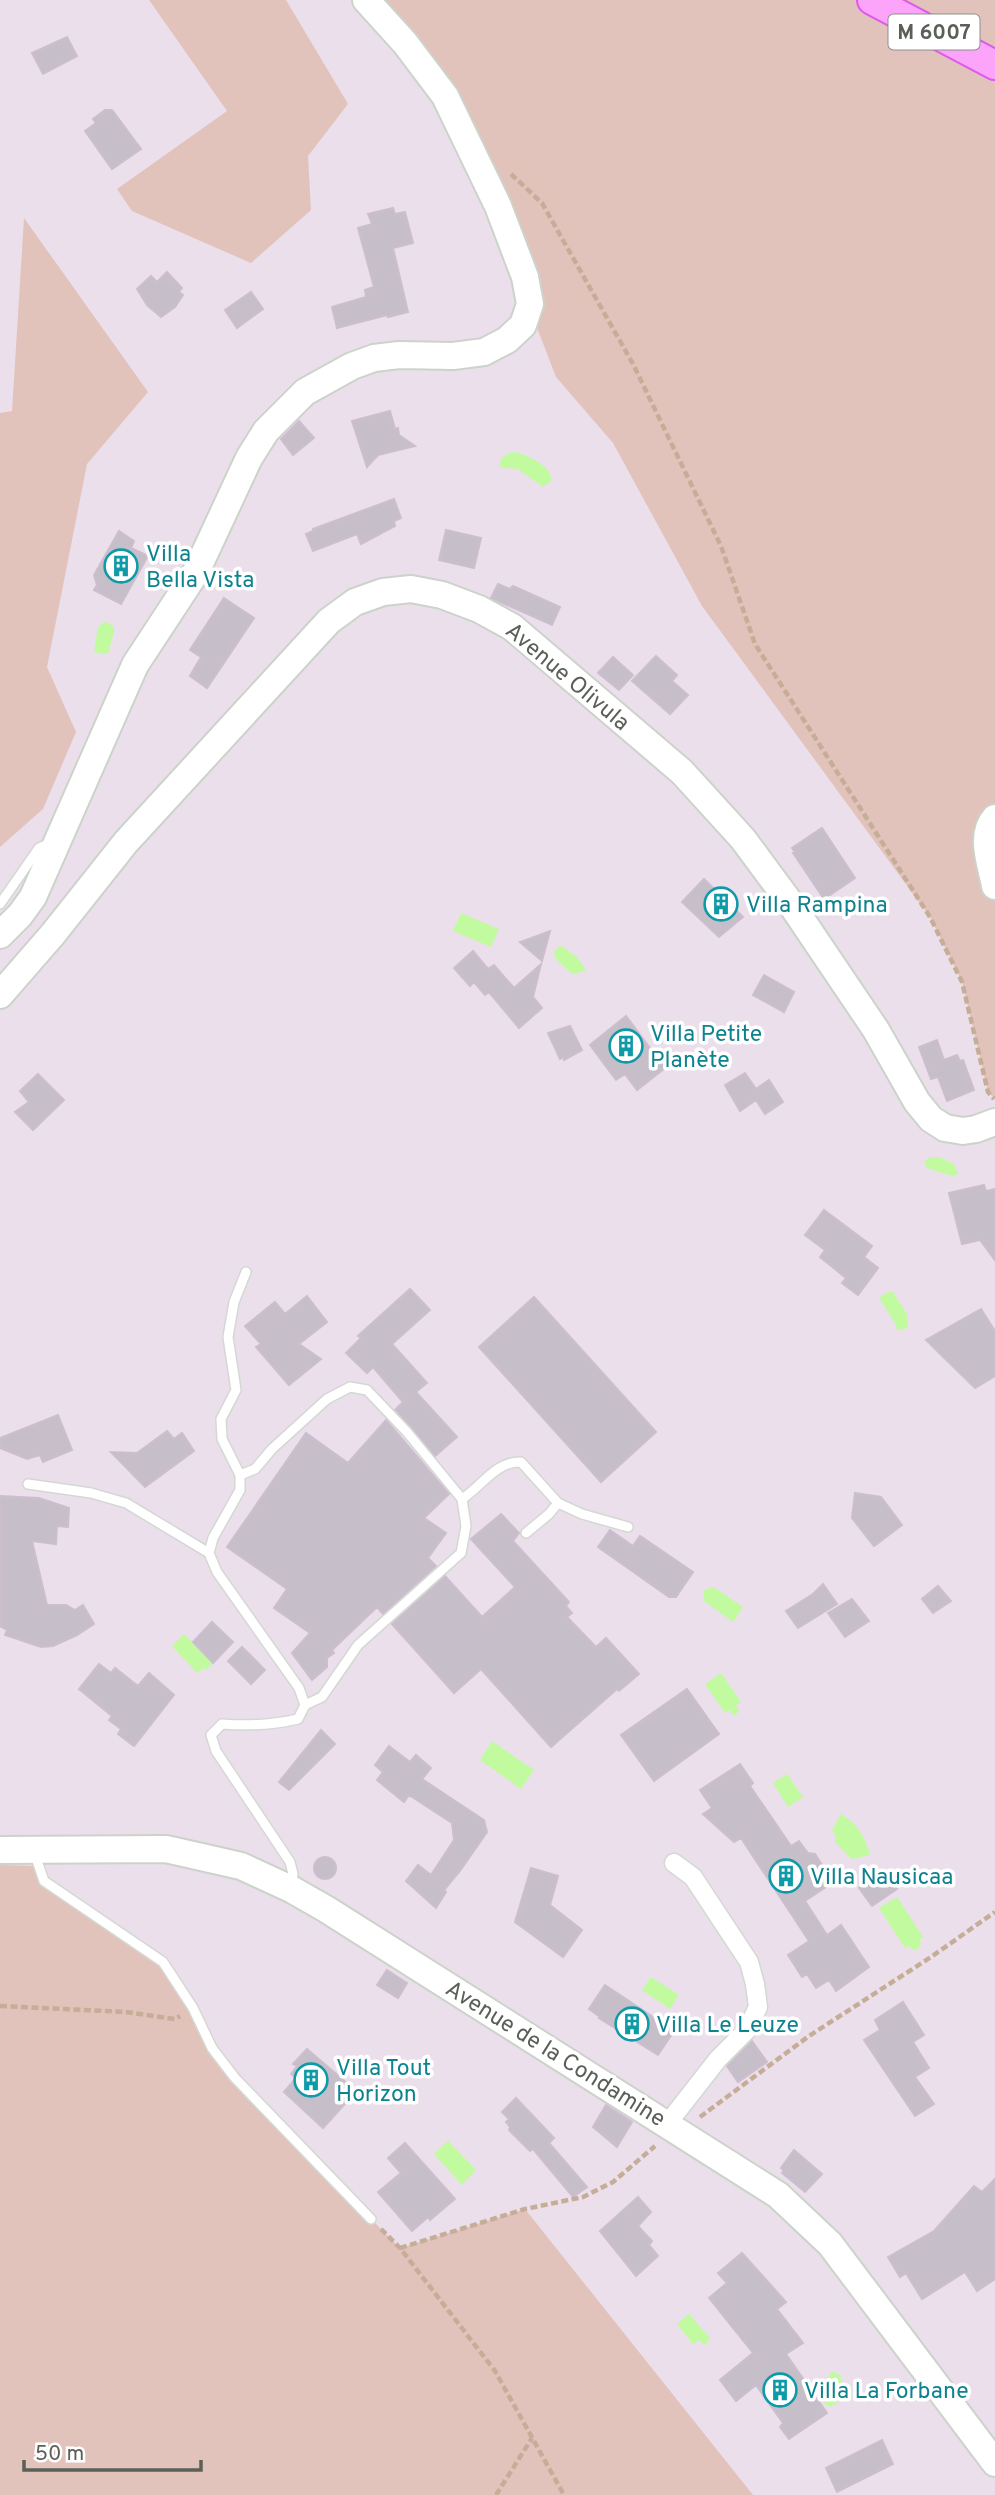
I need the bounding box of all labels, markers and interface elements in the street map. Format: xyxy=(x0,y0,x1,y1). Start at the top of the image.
road number: M 6007 xyxy=(888,14,979,50)
place label: Villa Bella Vista xyxy=(146,541,254,596)
building icon: Villa Bella Vista xyxy=(102,547,140,585)
street label: Avenue Olivula xyxy=(498,617,635,738)
building icon: Villa Rampina xyxy=(702,885,740,923)
place label: Villa Rampina xyxy=(746,892,888,921)
place label: Villa Petite Planète xyxy=(650,1021,762,1076)
building icon: Villa Petite Planète xyxy=(607,1027,645,1065)
building icon: Villa Nausicaa xyxy=(767,1857,805,1895)
place label: Villa Nausicaa xyxy=(810,1864,953,1893)
street label: Avenue de la Condamine xyxy=(439,1976,670,2135)
building icon: Villa Le Leuze xyxy=(613,2005,651,2043)
place label: Villa Le Leuze xyxy=(656,2012,799,2041)
place label: Villa Tout Horizon xyxy=(336,2055,431,2110)
building icon: Villa Tout Horizon xyxy=(292,2061,330,2099)
building icon: Villa La Forbane xyxy=(761,2371,799,2409)
place label: Villa La Forbane xyxy=(804,2378,969,2407)
scale bar xyxy=(24,2428,201,2472)
text: 50 m xyxy=(35,2441,84,2468)

